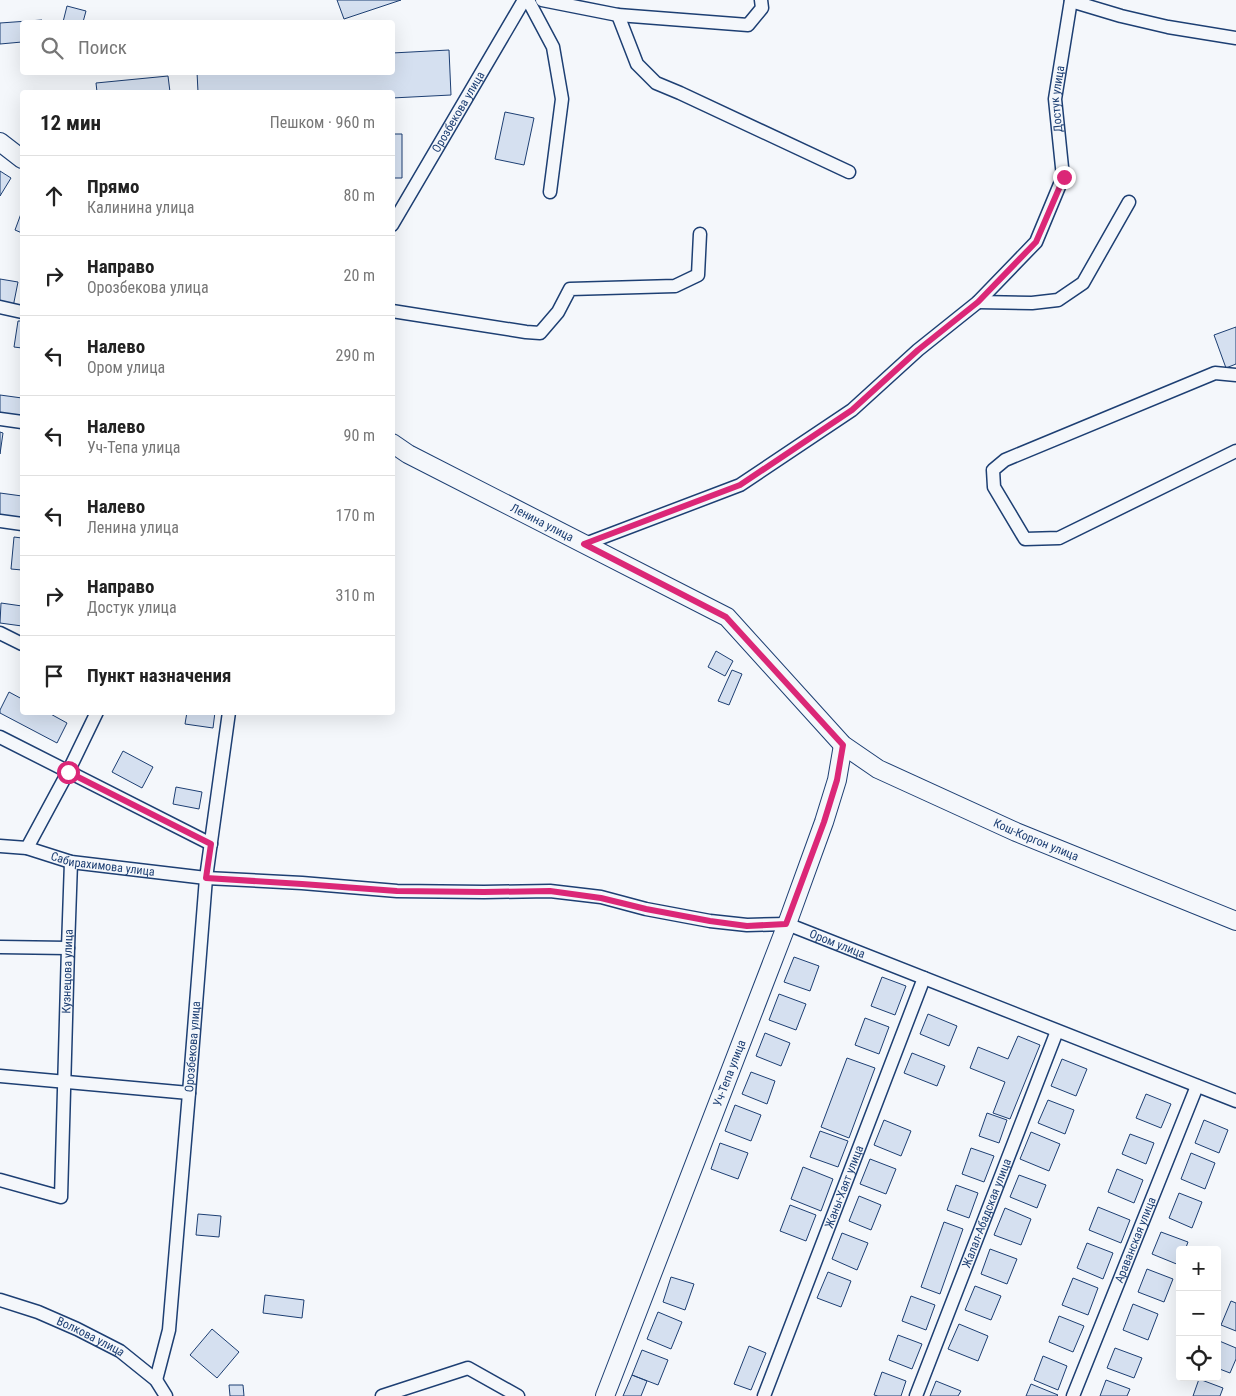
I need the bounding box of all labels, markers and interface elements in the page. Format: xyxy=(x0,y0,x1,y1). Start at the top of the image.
search box xyxy=(20,20,395,75)
icon: search xyxy=(38,34,66,62)
text: Поиск xyxy=(78,36,127,59)
street label: Достук улица xyxy=(1048,64,1067,133)
street label: Орозбекова улица xyxy=(429,69,488,155)
text: 12 мин xyxy=(40,111,101,135)
text: Пешком · 960 m xyxy=(270,113,375,132)
route end xyxy=(1053,166,1076,189)
text: Прямо xyxy=(87,175,140,198)
icon: ahead xyxy=(40,182,68,210)
text: 80 m xyxy=(343,186,375,205)
text: Калинина улица xyxy=(87,198,194,217)
text: Направо xyxy=(87,255,154,278)
icon: right xyxy=(40,262,68,290)
text: 20 m xyxy=(343,266,375,285)
text: Орозбекова улица xyxy=(87,278,209,297)
text: Налево xyxy=(87,335,145,358)
icon: left xyxy=(40,342,68,370)
text: 290 m xyxy=(336,346,375,365)
text: Ором улица xyxy=(87,358,165,377)
text: Налево xyxy=(87,415,145,438)
icon: left xyxy=(40,422,68,450)
text: 90 m xyxy=(343,426,375,445)
text: Уч-Тепа улица xyxy=(87,438,180,457)
text: Налево xyxy=(87,495,145,518)
street label: Ленина улица xyxy=(508,501,576,545)
icon: left xyxy=(40,502,68,530)
text: 170 m xyxy=(336,506,375,525)
text: Ленина улица xyxy=(87,518,179,537)
text: Направо xyxy=(87,575,154,598)
icon: right xyxy=(40,582,68,610)
text: 310 m xyxy=(336,586,375,605)
text: Достук улица xyxy=(87,598,177,617)
icon: arrive xyxy=(40,662,68,690)
text: Пункт назначения xyxy=(87,664,231,687)
route start xyxy=(57,761,80,784)
street label: Кош-Коргон улица xyxy=(991,816,1081,864)
street label: Сабирахимова улица xyxy=(49,849,156,879)
street label: Ором улица xyxy=(807,927,867,961)
street label: Кузнецова улица xyxy=(59,929,76,1014)
street label: Орозбекова улица xyxy=(182,1000,203,1093)
street label: Уч-Тепа улица xyxy=(710,1038,749,1108)
street label: Жаны-Хаят улица xyxy=(822,1143,866,1230)
street label: Жалал-Абадская улица xyxy=(959,1156,1014,1270)
street label: Араванская улица xyxy=(1112,1195,1159,1285)
map controls xyxy=(1176,1246,1221,1381)
button: + xyxy=(1176,1246,1221,1291)
button: − xyxy=(1176,1291,1221,1336)
street label: Волкова улица xyxy=(55,1314,128,1359)
button: locate xyxy=(1176,1336,1221,1381)

